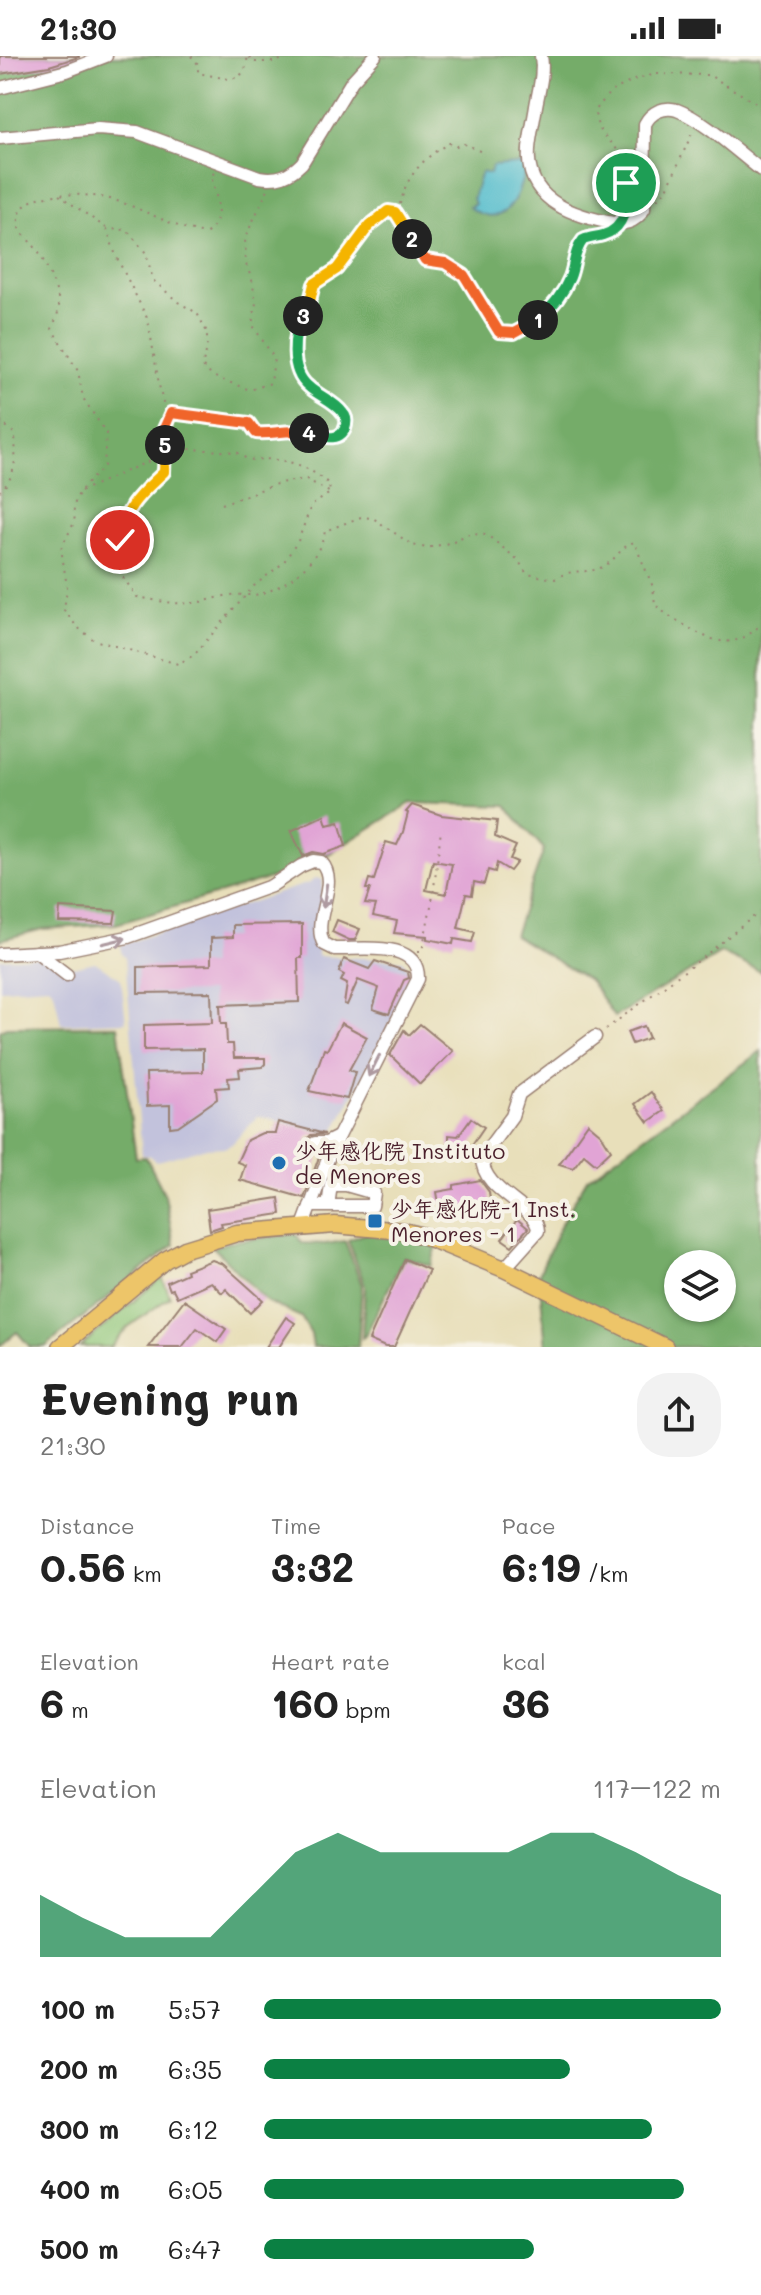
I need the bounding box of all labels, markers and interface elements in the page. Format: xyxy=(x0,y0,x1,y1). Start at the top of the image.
text: 21:30 xyxy=(40,8,117,48)
pin xyxy=(592,149,660,217)
icon: arrive xyxy=(604,161,648,205)
pin: 2 xyxy=(392,219,432,259)
text: 2 xyxy=(406,224,418,253)
pin: 3 xyxy=(283,296,323,336)
pin: 1 xyxy=(518,300,558,340)
text: 3 xyxy=(296,301,310,330)
text: 1 xyxy=(533,305,543,334)
pin: 4 xyxy=(289,413,329,453)
text: 4 xyxy=(302,418,316,447)
pin: 5 xyxy=(145,425,185,465)
text: 5 xyxy=(159,430,171,459)
pin xyxy=(86,506,154,574)
icon: check xyxy=(98,518,142,562)
one-way arrow xyxy=(317,883,332,908)
one-way arrow xyxy=(101,932,126,947)
one-way arrow xyxy=(366,1053,382,1077)
place label: 少年感化院 Instituto de Menores xyxy=(295,1136,505,1190)
marker: 少年感化院 Instituto de Menores xyxy=(270,1154,288,1172)
place label: 少年感化院-1 Inst. Menores - 1 xyxy=(391,1194,576,1248)
marker: 少年感化院-1 Inst. Menores - 1 xyxy=(366,1212,384,1230)
map controls xyxy=(664,1250,736,1322)
button: layers xyxy=(664,1250,736,1322)
text: Evening run xyxy=(40,1369,299,1426)
button: share xyxy=(637,1373,721,1457)
text: 21:30 xyxy=(40,1428,105,1462)
text: Distance xyxy=(40,1511,135,1540)
text: Time xyxy=(271,1511,321,1540)
text: Pace xyxy=(502,1511,556,1540)
text: 0.56 xyxy=(40,1540,126,1592)
text: 3:32 xyxy=(271,1540,354,1592)
text: 6:19 xyxy=(502,1540,581,1592)
text: km xyxy=(126,1559,162,1588)
text: /km xyxy=(581,1559,628,1588)
text: Elevation xyxy=(40,1647,139,1676)
text: Heart rate xyxy=(271,1647,390,1676)
text: kcal xyxy=(502,1647,546,1676)
text: 6 xyxy=(40,1676,64,1728)
text: 160 xyxy=(271,1676,339,1728)
text: 36 xyxy=(502,1676,550,1728)
text: m xyxy=(64,1695,89,1724)
text: bpm xyxy=(339,1695,391,1724)
text: Elevation xyxy=(40,1771,157,1805)
text: 117–122 m xyxy=(592,1771,721,1805)
text: 100 m xyxy=(40,1992,115,2026)
text: 5:57 xyxy=(168,1992,221,2026)
text: 200 m xyxy=(40,2052,118,2086)
text: 6:35 xyxy=(168,2052,222,2086)
text: 300 m xyxy=(40,2112,119,2146)
text: 6:12 xyxy=(168,2112,218,2146)
text: 400 m xyxy=(40,2172,120,2206)
text: 6:05 xyxy=(168,2172,223,2206)
text: 500 m xyxy=(40,2232,119,2266)
text: 6:47 xyxy=(168,2232,221,2266)

